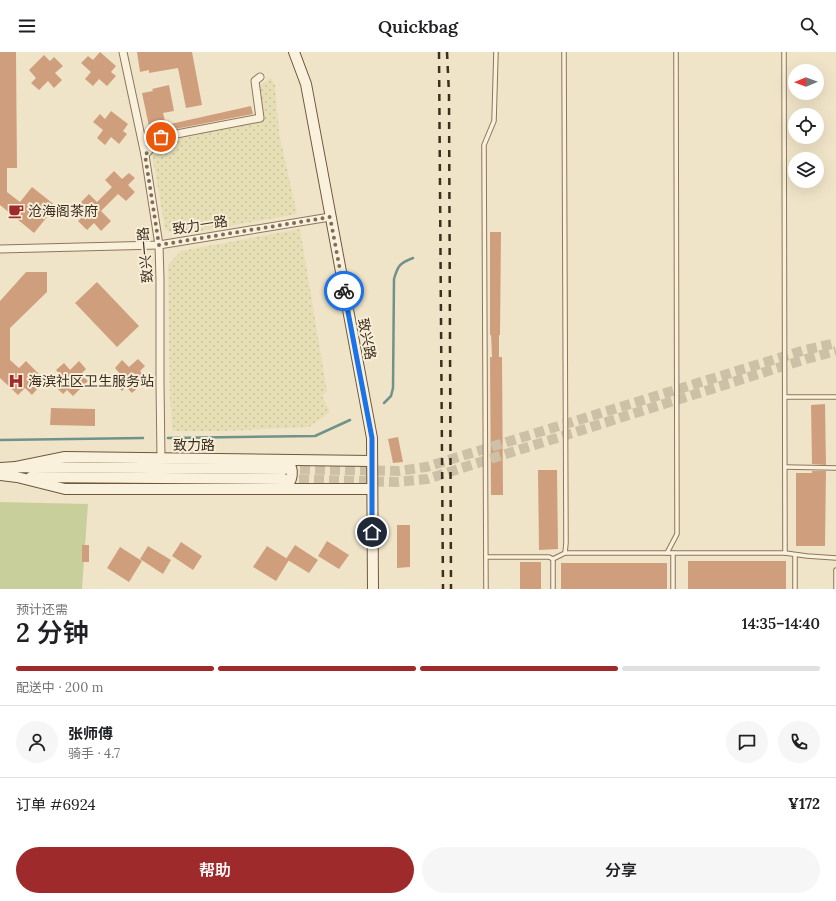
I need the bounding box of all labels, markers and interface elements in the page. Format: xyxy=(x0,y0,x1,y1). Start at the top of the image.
icon: menu xyxy=(16,15,38,37)
text: Quickbag xyxy=(378,15,458,38)
icon: search xyxy=(798,15,820,37)
north arrow xyxy=(788,64,824,100)
map controls xyxy=(788,64,824,188)
button: locate xyxy=(788,108,824,144)
pin xyxy=(144,120,178,154)
icon: bag xyxy=(150,126,172,148)
button: layers xyxy=(788,152,824,188)
cafe icon: 沧海阁茶府 xyxy=(7,202,25,220)
place label: 沧海阁茶府 xyxy=(28,202,98,220)
street label: 致力一路 xyxy=(171,212,229,238)
street label: 致兴一路 xyxy=(134,226,156,284)
courier xyxy=(324,271,364,311)
icon: bike xyxy=(333,280,355,302)
street label: 致兴路 xyxy=(354,317,380,361)
hospital icon: 海滨社区卫生服务站 xyxy=(7,372,25,390)
place label: 海滨社区卫生服务站 xyxy=(28,372,154,390)
street label: 致力路 xyxy=(173,436,215,454)
pin xyxy=(355,515,389,549)
icon: home xyxy=(361,521,383,543)
text: 预计还需 xyxy=(16,601,68,618)
text: 14:35–14:40 xyxy=(742,614,820,633)
text: 2 分钟 xyxy=(16,616,89,649)
text: 配送中 · 200 m xyxy=(16,679,103,696)
button: person xyxy=(16,721,58,763)
button: chat xyxy=(726,721,768,763)
button: phone xyxy=(778,721,820,763)
text: 张师傅 xyxy=(68,724,113,743)
text: 骑手 · 4.7 xyxy=(68,745,120,762)
text: ¥172 xyxy=(788,794,820,813)
text: 订单 #6924 xyxy=(16,795,96,814)
button: 帮助 xyxy=(16,847,414,893)
button: 分享 xyxy=(422,847,820,893)

